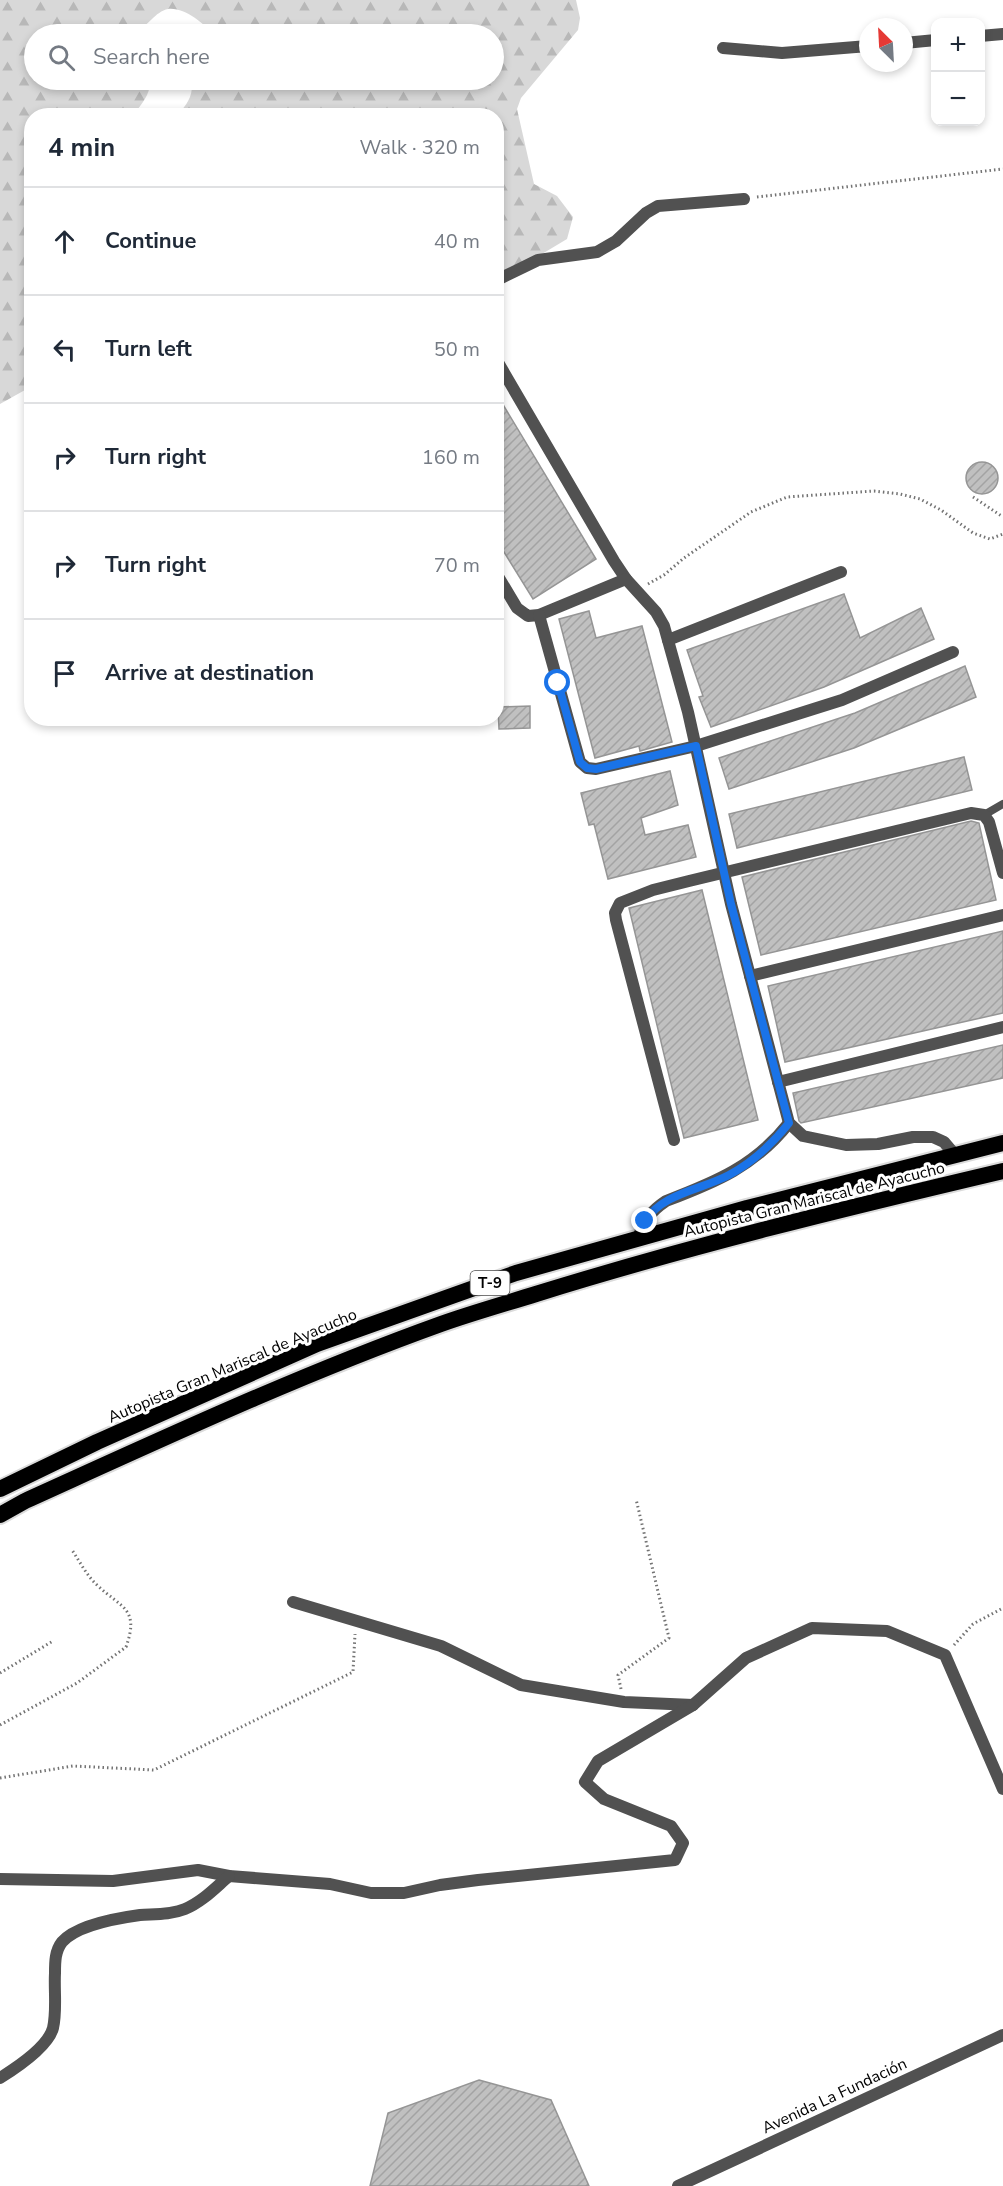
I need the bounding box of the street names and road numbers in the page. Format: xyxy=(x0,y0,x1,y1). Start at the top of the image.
street label: Autopista Gran Mariscal de Ayacucho xyxy=(681,1157,947,1243)
road number: T-9 xyxy=(470,1271,510,1295)
street label: Autopista Gran Mariscal de Ayacucho xyxy=(105,1303,360,1428)
street label: Avenida La Fundación xyxy=(758,2053,910,2139)

